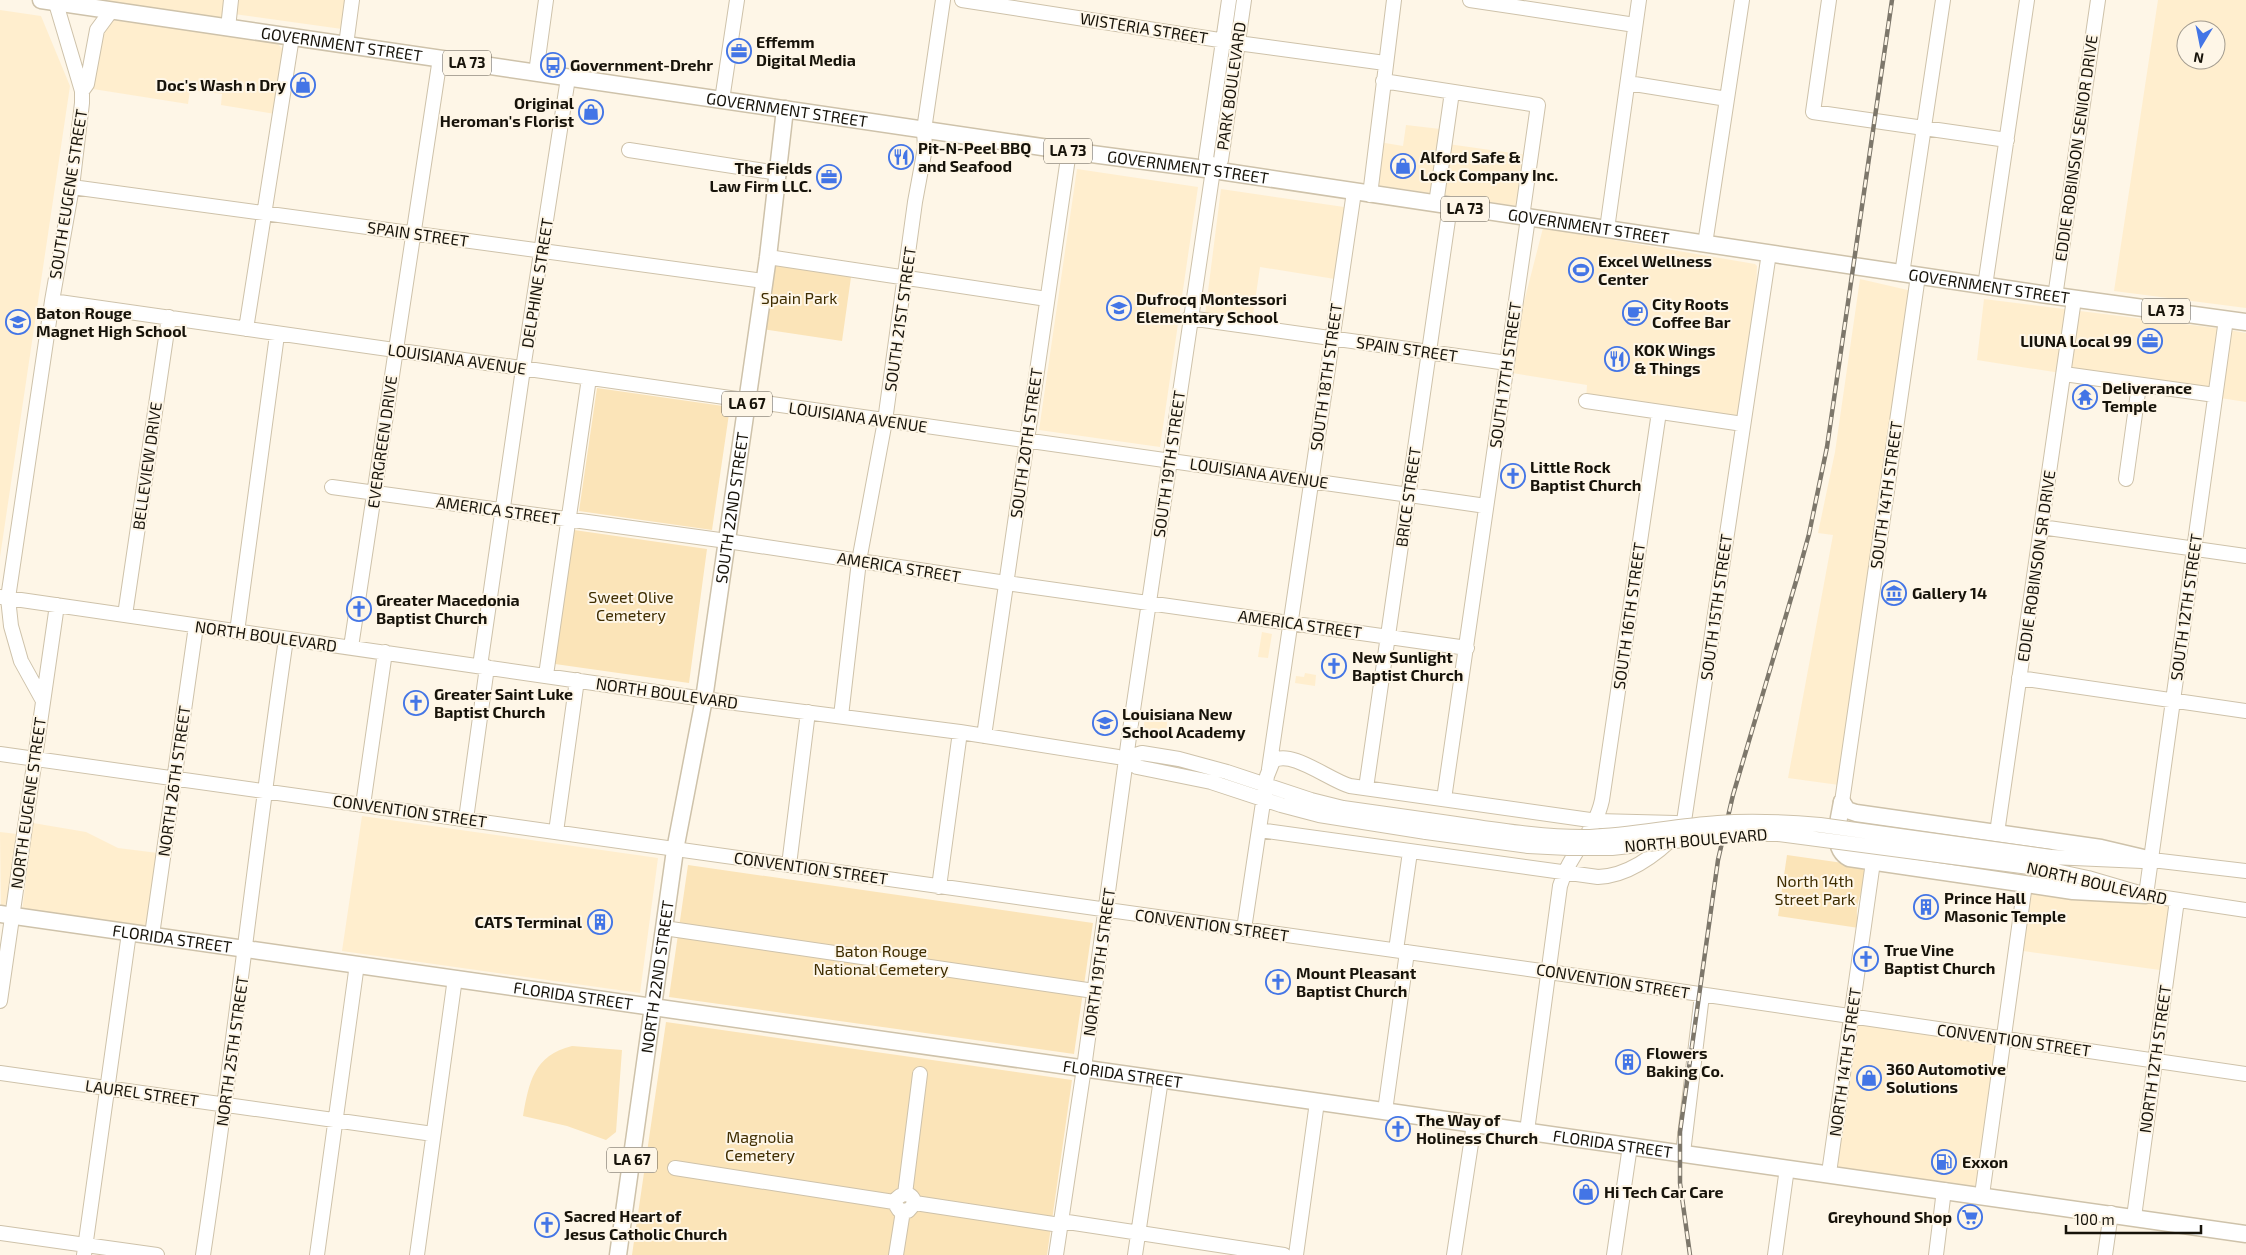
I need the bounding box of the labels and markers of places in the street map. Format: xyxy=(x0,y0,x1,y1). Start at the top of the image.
place label: Effemm Digital Media xyxy=(756,32,856,69)
office icon: Effemm Digital Media xyxy=(726,38,752,64)
bus stop icon: Government-Drehr xyxy=(540,52,566,78)
place label: Government-Drehr xyxy=(570,55,713,74)
shop icon: Doc's Wash n Dry xyxy=(290,72,316,98)
place label: Doc's Wash n Dry xyxy=(156,75,286,95)
place label: Original Heroman's Florist xyxy=(440,93,575,130)
shop icon: Original Heroman's Florist xyxy=(578,99,604,125)
place label: Pit-N-Peel BBQ and Seafood xyxy=(918,138,1031,175)
restaurant icon: Pit-N-Peel BBQ and Seafood xyxy=(888,144,914,170)
place label: Alford Safe & Lock Company Inc. xyxy=(1420,147,1558,185)
shop icon: Alford Safe & Lock Company Inc. xyxy=(1390,153,1416,179)
place label: The Fields Law Firm LLC. xyxy=(710,158,812,195)
office icon: The Fields Law Firm LLC. xyxy=(816,164,842,190)
place label: Excel Wellness Center xyxy=(1598,251,1712,288)
sports icon: Excel Wellness Center xyxy=(1568,257,1594,283)
place label: Dufrocq Montessori Elementary School xyxy=(1136,289,1287,327)
place label: City Roots Coffee Bar xyxy=(1652,294,1731,331)
school or university icon: Dufrocq Montessori Elementary School xyxy=(1106,295,1132,321)
cafe icon: City Roots Coffee Bar xyxy=(1622,300,1648,326)
place label: Baton Rouge Magnet High School xyxy=(36,303,188,340)
school or university icon: Baton Rouge Magnet High School xyxy=(5,309,31,335)
office icon: LIUNA Local 99 xyxy=(2137,328,2163,354)
place label: LIUNA Local 99 xyxy=(2020,331,2132,350)
place label: KOK Wings & Things xyxy=(1634,340,1716,377)
restaurant icon: KOK Wings & Things xyxy=(1604,346,1630,372)
place label: Deliverance Temple xyxy=(2102,378,2192,415)
temple icon: Deliverance Temple xyxy=(2072,384,2098,410)
place label: Little Rock Baptist Church xyxy=(1530,457,1641,494)
church icon: Little Rock Baptist Church xyxy=(1500,463,1526,489)
museum icon: Gallery 14 xyxy=(1881,580,1907,606)
place label: Gallery 14 xyxy=(1912,583,1987,603)
place label: Greater Macedonia Baptist Church xyxy=(376,590,520,627)
church icon: Greater Macedonia Baptist Church xyxy=(346,596,372,622)
place label: New Sunlight Baptist Church xyxy=(1352,647,1463,684)
church icon: New Sunlight Baptist Church xyxy=(1321,653,1347,679)
place label: Greater Saint Luke Baptist Church xyxy=(434,684,573,721)
church icon: Greater Saint Luke Baptist Church xyxy=(403,690,429,716)
place label: Louisiana New School Academy xyxy=(1122,704,1245,742)
school or university icon: Louisiana New School Academy xyxy=(1092,710,1118,736)
place label: Prince Hall Masonic Temple xyxy=(1944,888,2066,925)
building icon: Prince Hall Masonic Temple xyxy=(1913,894,1939,920)
building icon: CATS Terminal xyxy=(587,909,613,935)
place label: CATS Terminal xyxy=(475,912,583,931)
place label: True Vine Baptist Church xyxy=(1884,940,1995,977)
church icon: True Vine Baptist Church xyxy=(1853,946,1879,972)
place label: Mount Pleasant Baptist Church xyxy=(1296,963,1417,1000)
church icon: Mount Pleasant Baptist Church xyxy=(1265,969,1291,995)
place label: Flowers Baking Co. xyxy=(1646,1043,1724,1080)
building icon: Flowers Baking Co. xyxy=(1615,1049,1641,1075)
place label: 360 Automotive Solutions xyxy=(1886,1059,2006,1096)
shop icon: 360 Automotive Solutions xyxy=(1856,1065,1882,1091)
place label: The Way of Holiness Church xyxy=(1416,1110,1538,1147)
church icon: The Way of Holiness Church xyxy=(1385,1116,1411,1142)
fuel station icon: Exxon xyxy=(1931,1149,1957,1175)
place label: Exxon xyxy=(1962,1152,2008,1171)
shop icon: Hi Tech Car Care xyxy=(1573,1179,1599,1205)
place label: Hi Tech Car Care xyxy=(1604,1182,1724,1201)
supermarket icon: Greyhound Shop xyxy=(1957,1204,1983,1230)
place label: Sacred Heart of Jesus Catholic Church xyxy=(564,1206,727,1243)
place label: Greyhound Shop xyxy=(1828,1207,1952,1227)
church icon: Sacred Heart of Jesus Catholic Church xyxy=(534,1212,560,1238)

